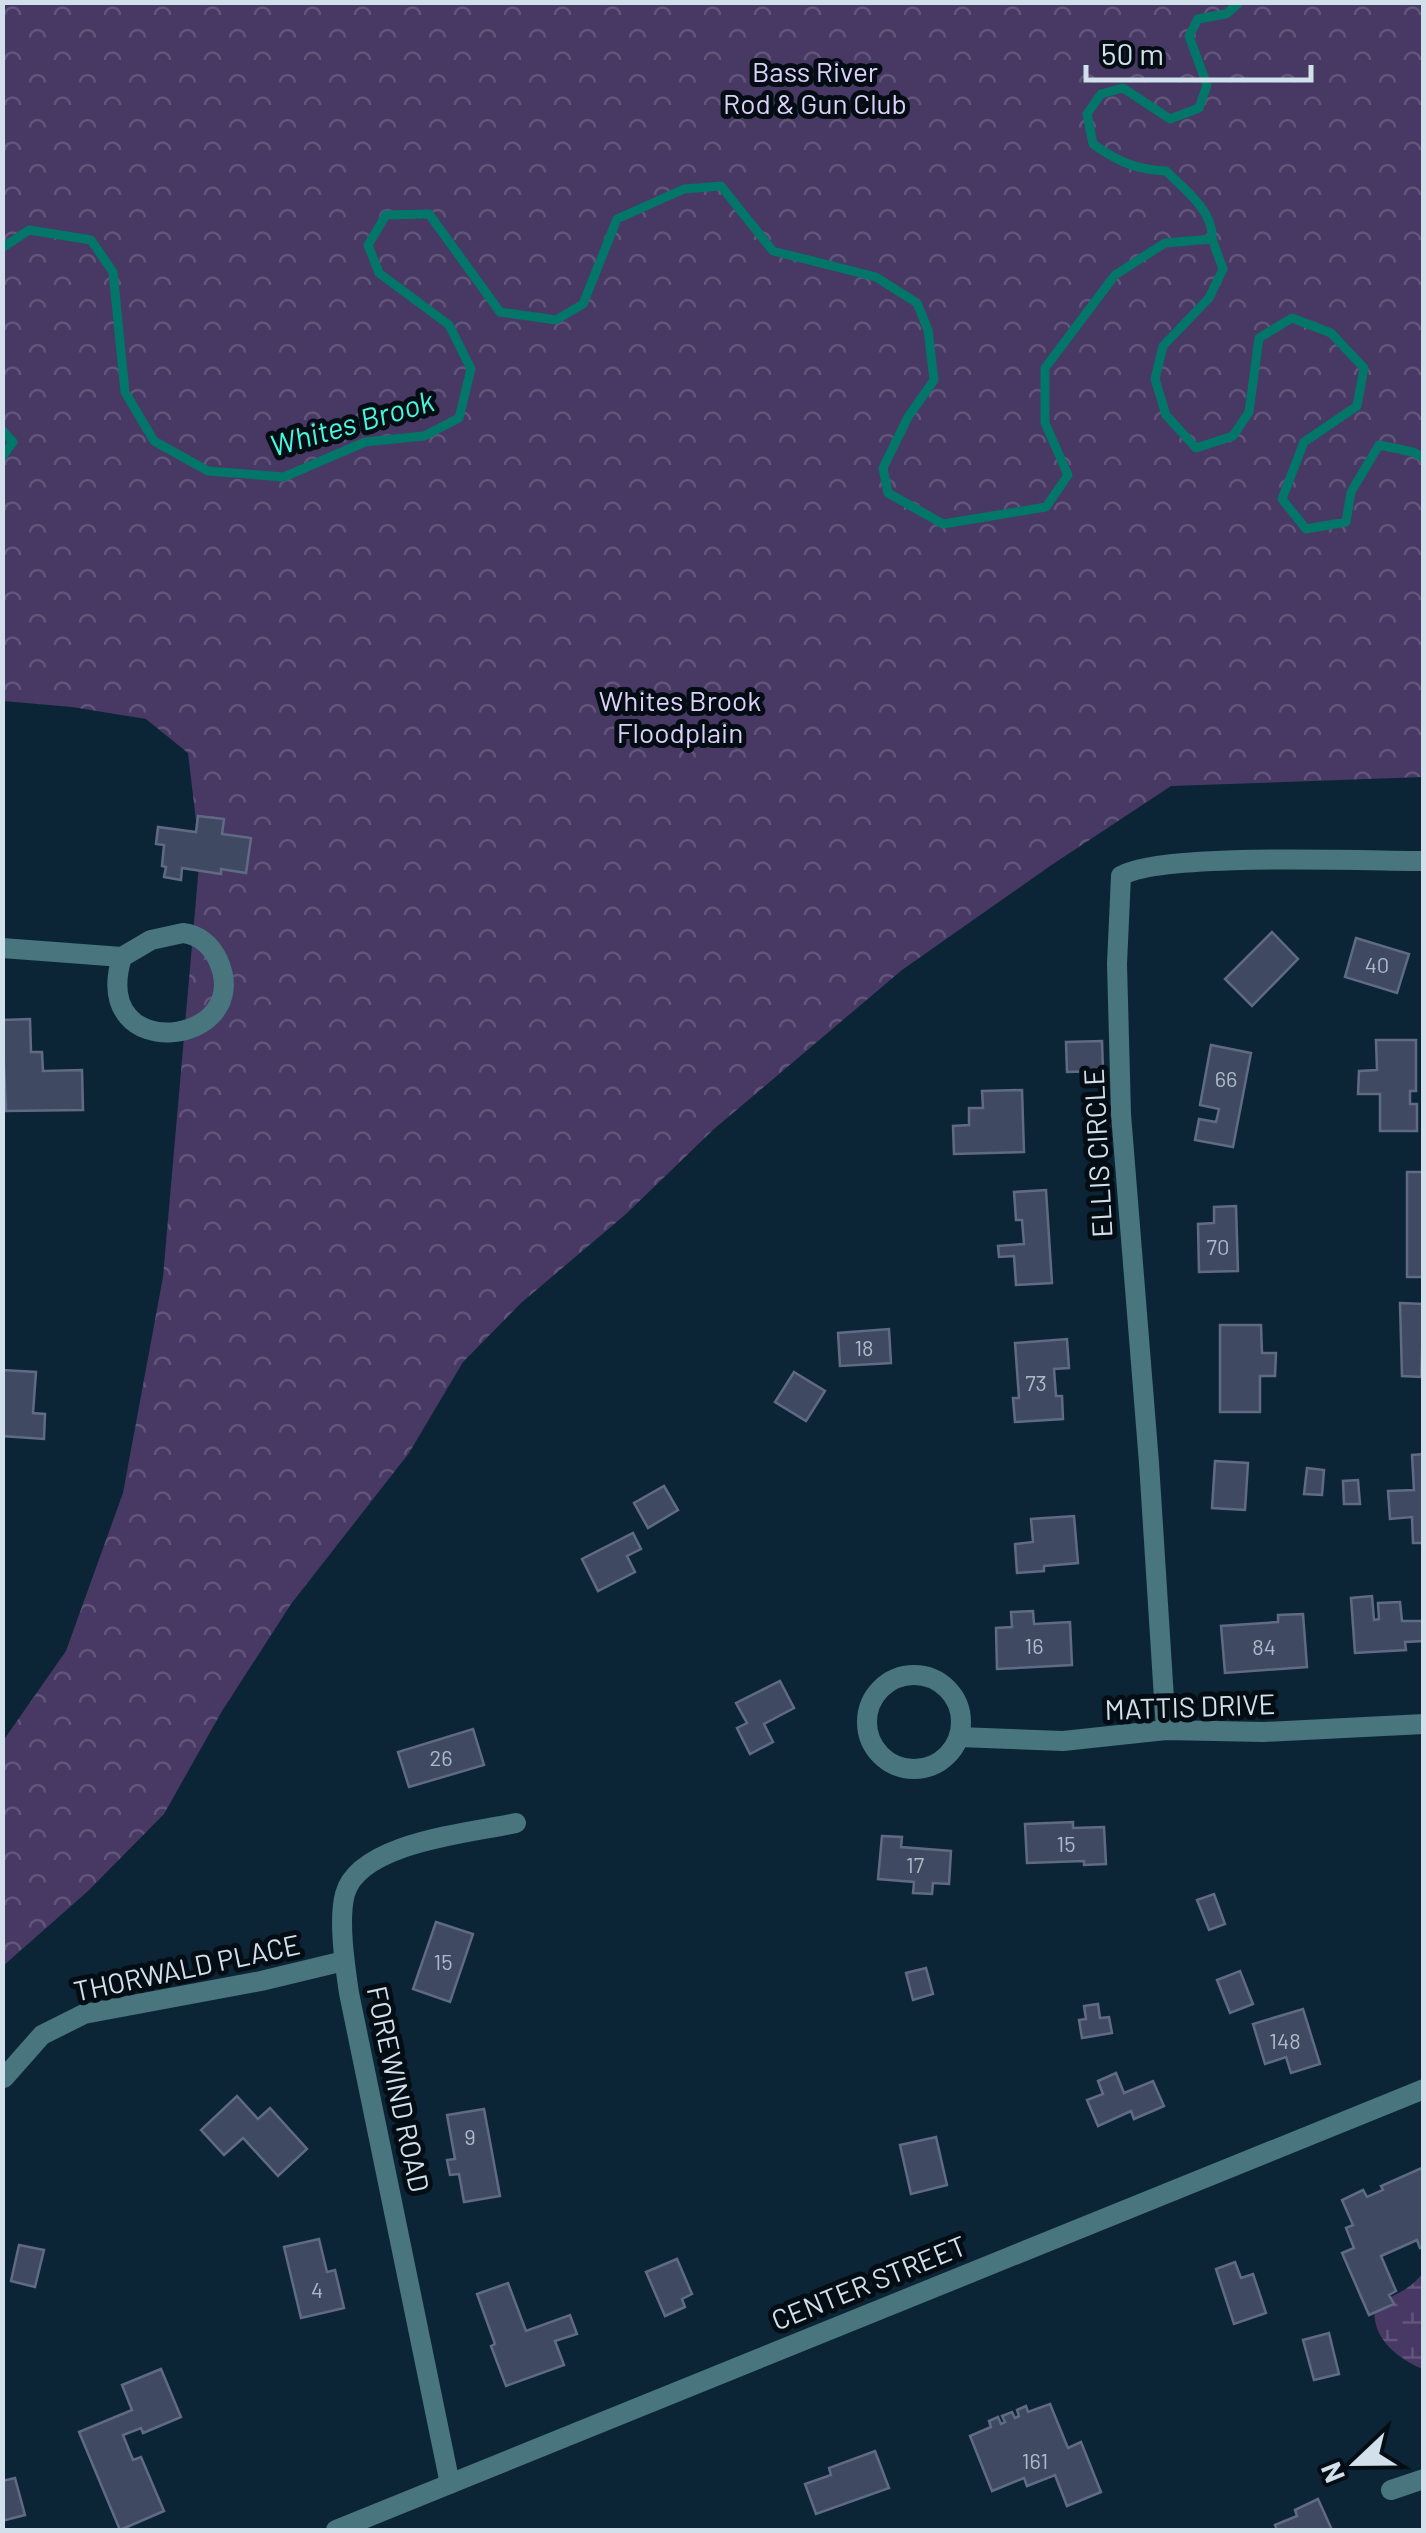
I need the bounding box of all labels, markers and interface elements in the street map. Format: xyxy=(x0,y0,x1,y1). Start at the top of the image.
scale bar xyxy=(1086,20,1311,82)
text: 50 m xyxy=(1101,35,1164,71)
park label: Bass River Rod & Gun Club xyxy=(723,54,907,120)
water label: Whites Brook xyxy=(265,381,438,463)
park label: Whites Brook Floodplain xyxy=(599,683,761,749)
house number: 40 xyxy=(1365,951,1389,977)
house number: 66 xyxy=(1215,1065,1237,1091)
street label: ELLIS CIRCLE xyxy=(1076,1068,1118,1238)
house number: 70 xyxy=(1207,1233,1229,1259)
house number: 18 xyxy=(854,1334,874,1360)
house number: 73 xyxy=(1025,1369,1047,1395)
house number: 16 xyxy=(1024,1632,1044,1658)
house number: 84 xyxy=(1252,1633,1276,1659)
street label: MATTIS DRIVE xyxy=(1104,1686,1276,1726)
house number: 26 xyxy=(429,1744,453,1770)
house number: 15 xyxy=(1056,1830,1076,1856)
house number: 17 xyxy=(906,1851,924,1877)
street label: THORWALD PLACE xyxy=(70,1926,303,2008)
house number: 15 xyxy=(433,1948,453,1974)
street label: FOREWIND ROAD xyxy=(361,1983,437,2195)
house number: 148 xyxy=(1269,2027,1301,2053)
house number: 9 xyxy=(464,2123,476,2149)
street label: CENTER STREET xyxy=(766,2228,971,2337)
house number: 4 xyxy=(311,2276,323,2302)
north arrow xyxy=(1306,2413,1406,2513)
house number: 161 xyxy=(1022,2447,1048,2473)
text: N xyxy=(1313,2458,1351,2488)

